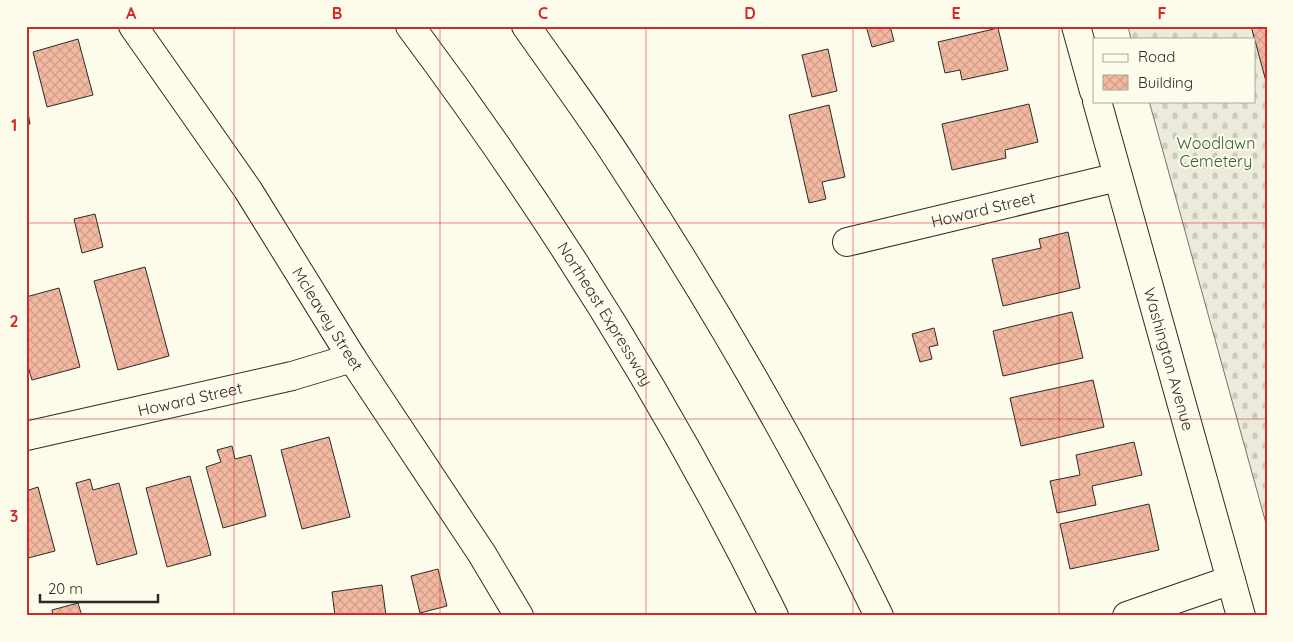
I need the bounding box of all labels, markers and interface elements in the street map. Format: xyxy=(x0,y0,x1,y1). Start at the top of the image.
text: A xyxy=(126,3,137,23)
text: B xyxy=(332,3,342,23)
text: C xyxy=(538,3,548,23)
text: D xyxy=(744,3,756,23)
text: E xyxy=(951,3,961,23)
text: F xyxy=(1158,3,1167,23)
legend xyxy=(1093,38,1256,102)
text: Road xyxy=(1138,47,1175,66)
text: Building xyxy=(1138,73,1193,92)
text: 1 xyxy=(11,115,17,135)
park label: Woodlawn Cemetery xyxy=(1177,133,1255,171)
street label: Howard Street xyxy=(929,187,1037,232)
street label: Northeast Expressway xyxy=(553,238,657,389)
street label: Mcleavey Street xyxy=(288,263,368,375)
street label: Washington Avenue xyxy=(1140,285,1199,433)
text: 2 xyxy=(9,311,19,331)
street label: Howard Street xyxy=(136,378,244,421)
text: 3 xyxy=(10,506,18,526)
scale bar xyxy=(40,572,158,604)
text: 20 m xyxy=(48,579,83,598)

